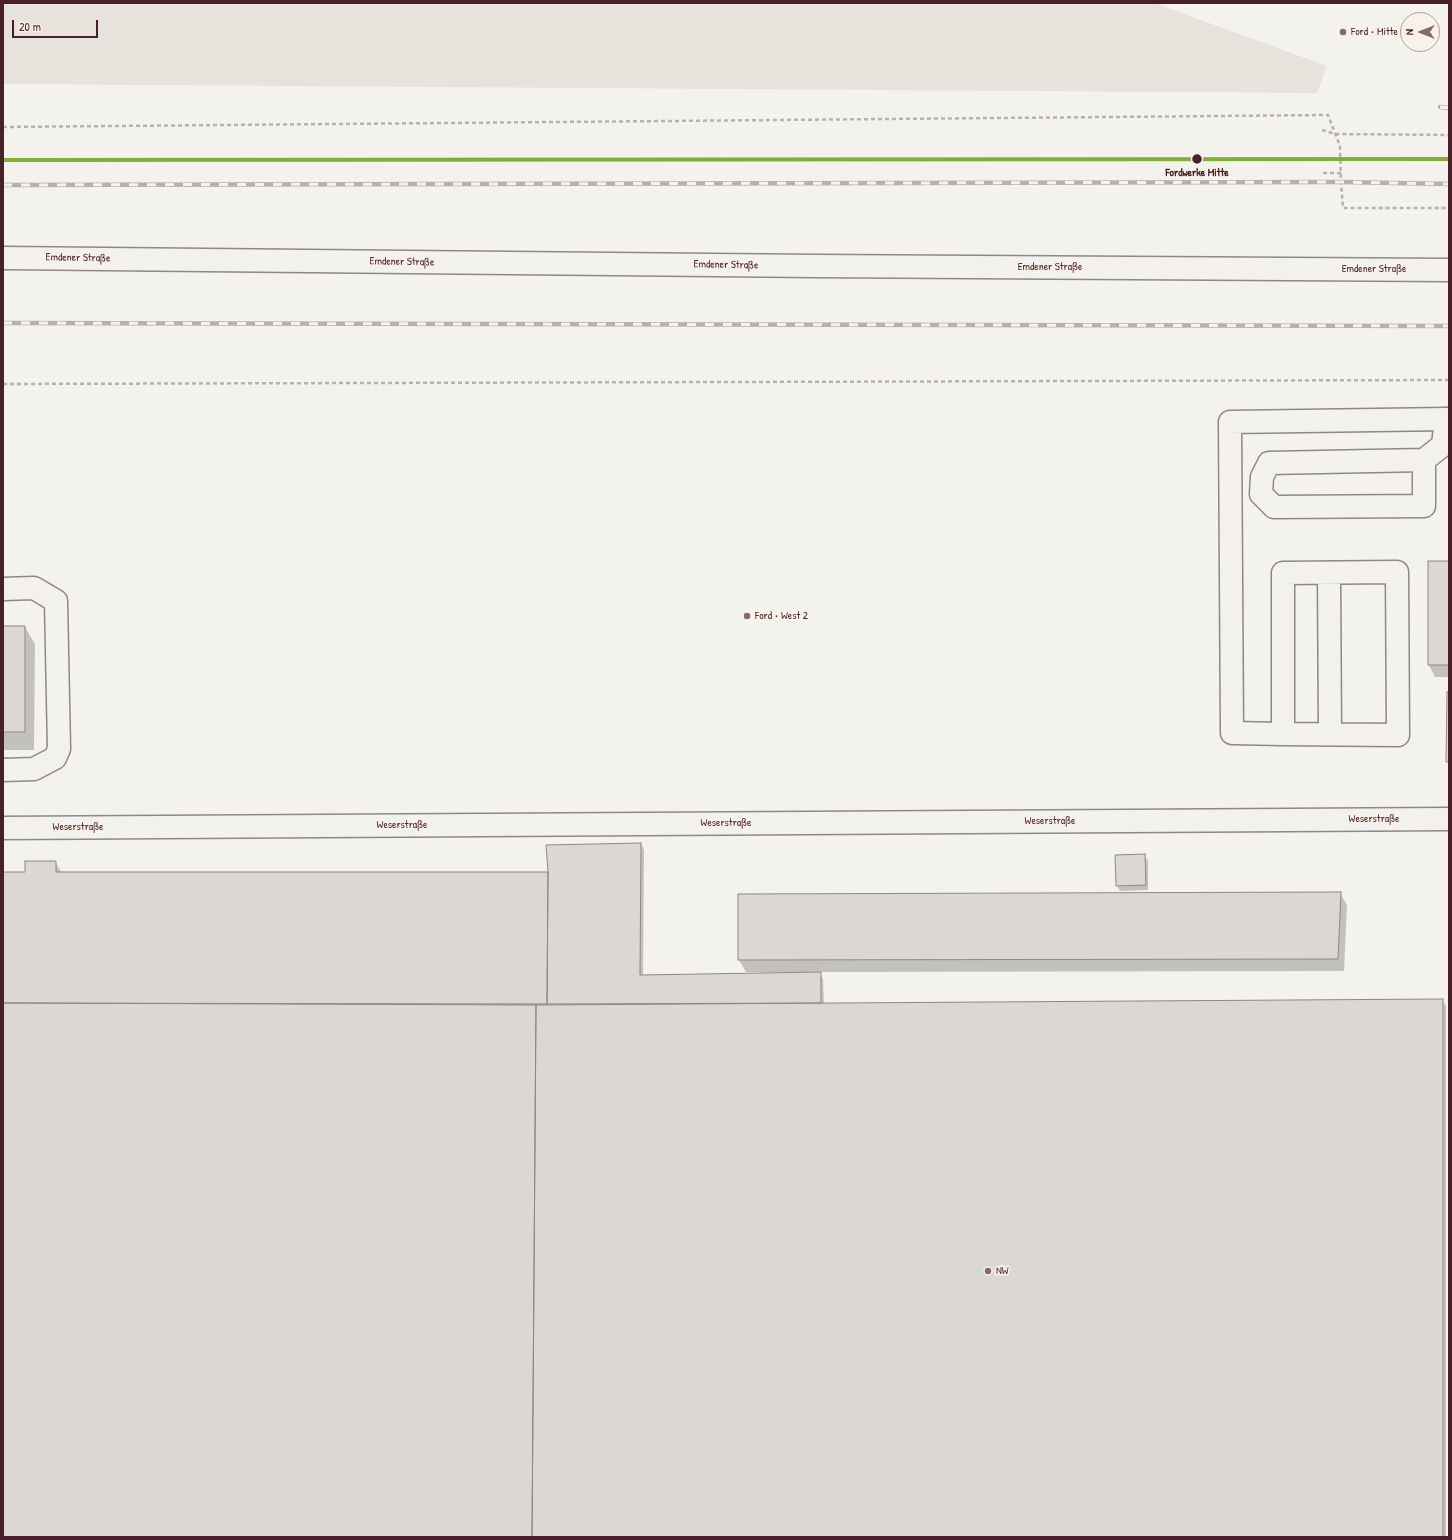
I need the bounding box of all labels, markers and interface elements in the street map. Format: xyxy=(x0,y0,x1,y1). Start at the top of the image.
scale bar xyxy=(14,12,100,38)
north arrow xyxy=(1400,12,1440,52)
text: 20 m xyxy=(19,18,41,35)
place label: Ford • Mitte xyxy=(1351,25,1398,39)
marker: Ford • Mitte xyxy=(1338,27,1348,37)
text: N xyxy=(1402,29,1416,35)
marker: Fordwerke Mitte xyxy=(1190,152,1204,166)
place label: Fordwerke Mitte xyxy=(1165,166,1229,180)
street label: Emdener Straße xyxy=(46,251,110,265)
street label: Emdener Straße xyxy=(370,255,434,269)
street label: Emdener Straße xyxy=(694,258,758,272)
street label: Emdener Straße xyxy=(1018,260,1082,274)
street label: Emdener Straße xyxy=(1342,262,1406,276)
place label: Ford • West 2 xyxy=(755,609,808,623)
marker: Ford • West 2 xyxy=(742,611,752,621)
street label: Weserstraße xyxy=(1349,812,1399,826)
street label: Weserstraße xyxy=(1025,814,1075,828)
street label: Weserstraße xyxy=(701,816,751,830)
street label: Weserstraße xyxy=(377,818,427,832)
street label: Weserstraße xyxy=(53,820,103,834)
place label: NW xyxy=(996,1264,1009,1278)
marker: NW xyxy=(983,1266,993,1276)

